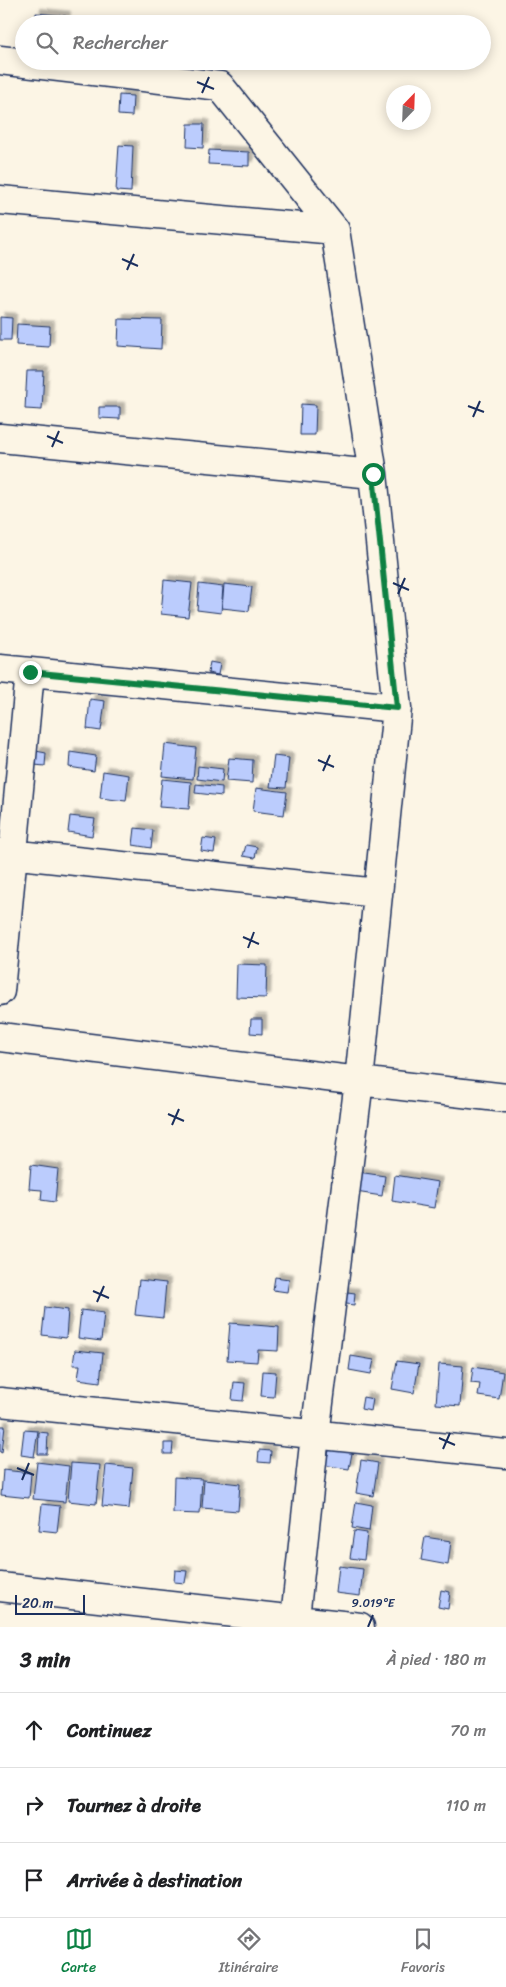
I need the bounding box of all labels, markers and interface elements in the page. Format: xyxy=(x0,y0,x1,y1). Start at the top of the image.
search box xyxy=(15,15,491,70)
text: Rechercher xyxy=(73,26,168,59)
icon: search xyxy=(33,29,61,57)
north arrow xyxy=(386,85,431,130)
route start xyxy=(362,463,385,486)
route end xyxy=(19,661,42,684)
text: 20 m xyxy=(22,1591,53,1616)
scale bar xyxy=(15,1592,85,1615)
text: 9.019°E xyxy=(352,1592,396,1614)
text: 3 min xyxy=(20,1641,70,1679)
text: À pied · 180 m xyxy=(386,1645,486,1674)
text: Continuez xyxy=(67,1714,152,1747)
icon: ahead xyxy=(20,1716,48,1744)
text: 70 m xyxy=(450,1716,486,1745)
text: Tournez à droite xyxy=(67,1789,201,1822)
icon: right xyxy=(20,1791,48,1819)
text: 110 m xyxy=(446,1791,486,1820)
text: Arrivée à destination xyxy=(67,1864,242,1897)
icon: arrive xyxy=(20,1866,48,1894)
tab: Carte xyxy=(61,1925,96,1980)
tab: Itinéraire xyxy=(219,1925,279,1980)
tab: Favoris xyxy=(401,1925,445,1980)

